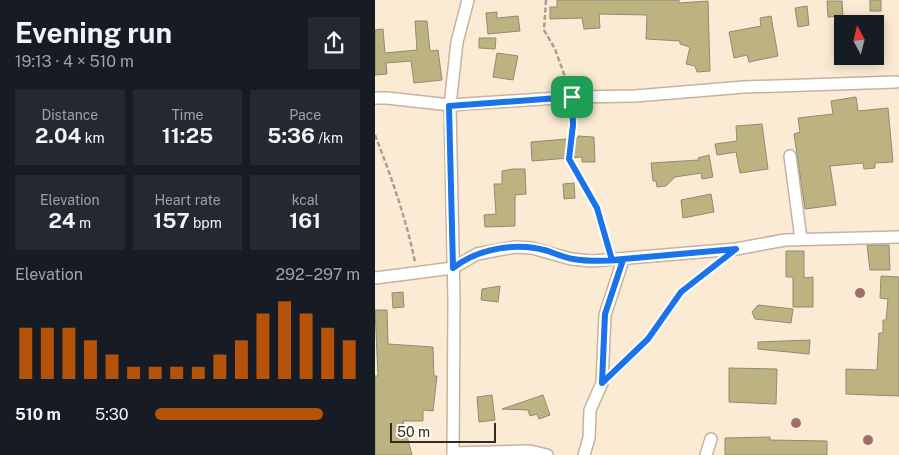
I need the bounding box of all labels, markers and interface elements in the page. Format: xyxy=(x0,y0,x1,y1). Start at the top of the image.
north arrow xyxy=(834,15,884,65)
map controls xyxy=(834,15,884,65)
text: Evening run xyxy=(15,16,172,49)
button: share xyxy=(308,17,360,69)
text: 19:13 · 4 × 510 m xyxy=(15,52,134,71)
pin xyxy=(551,76,593,118)
icon: arrive xyxy=(558,83,586,111)
text: Distance xyxy=(41,107,98,123)
text: Time xyxy=(172,107,203,123)
text: Pace xyxy=(289,107,321,123)
text: 2.04 xyxy=(35,123,81,148)
text: 11:25 xyxy=(162,123,213,148)
text: 5:36 xyxy=(267,123,315,148)
text: km xyxy=(81,130,105,146)
text: /km xyxy=(315,130,343,146)
text: Elevation xyxy=(40,192,100,208)
text: Heart rate xyxy=(154,192,221,208)
text: kcal xyxy=(292,192,319,208)
text: 24 xyxy=(49,208,76,233)
text: 157 xyxy=(153,208,190,233)
text: 161 xyxy=(289,208,321,233)
text: m xyxy=(76,215,91,231)
text: bpm xyxy=(190,215,222,231)
text: Elevation xyxy=(15,265,83,284)
text: 292–297 m xyxy=(275,265,360,284)
text: 510 m xyxy=(15,405,61,424)
text: 5:30 xyxy=(95,405,129,424)
scale bar xyxy=(390,420,496,443)
text: 50 m xyxy=(397,424,430,440)

